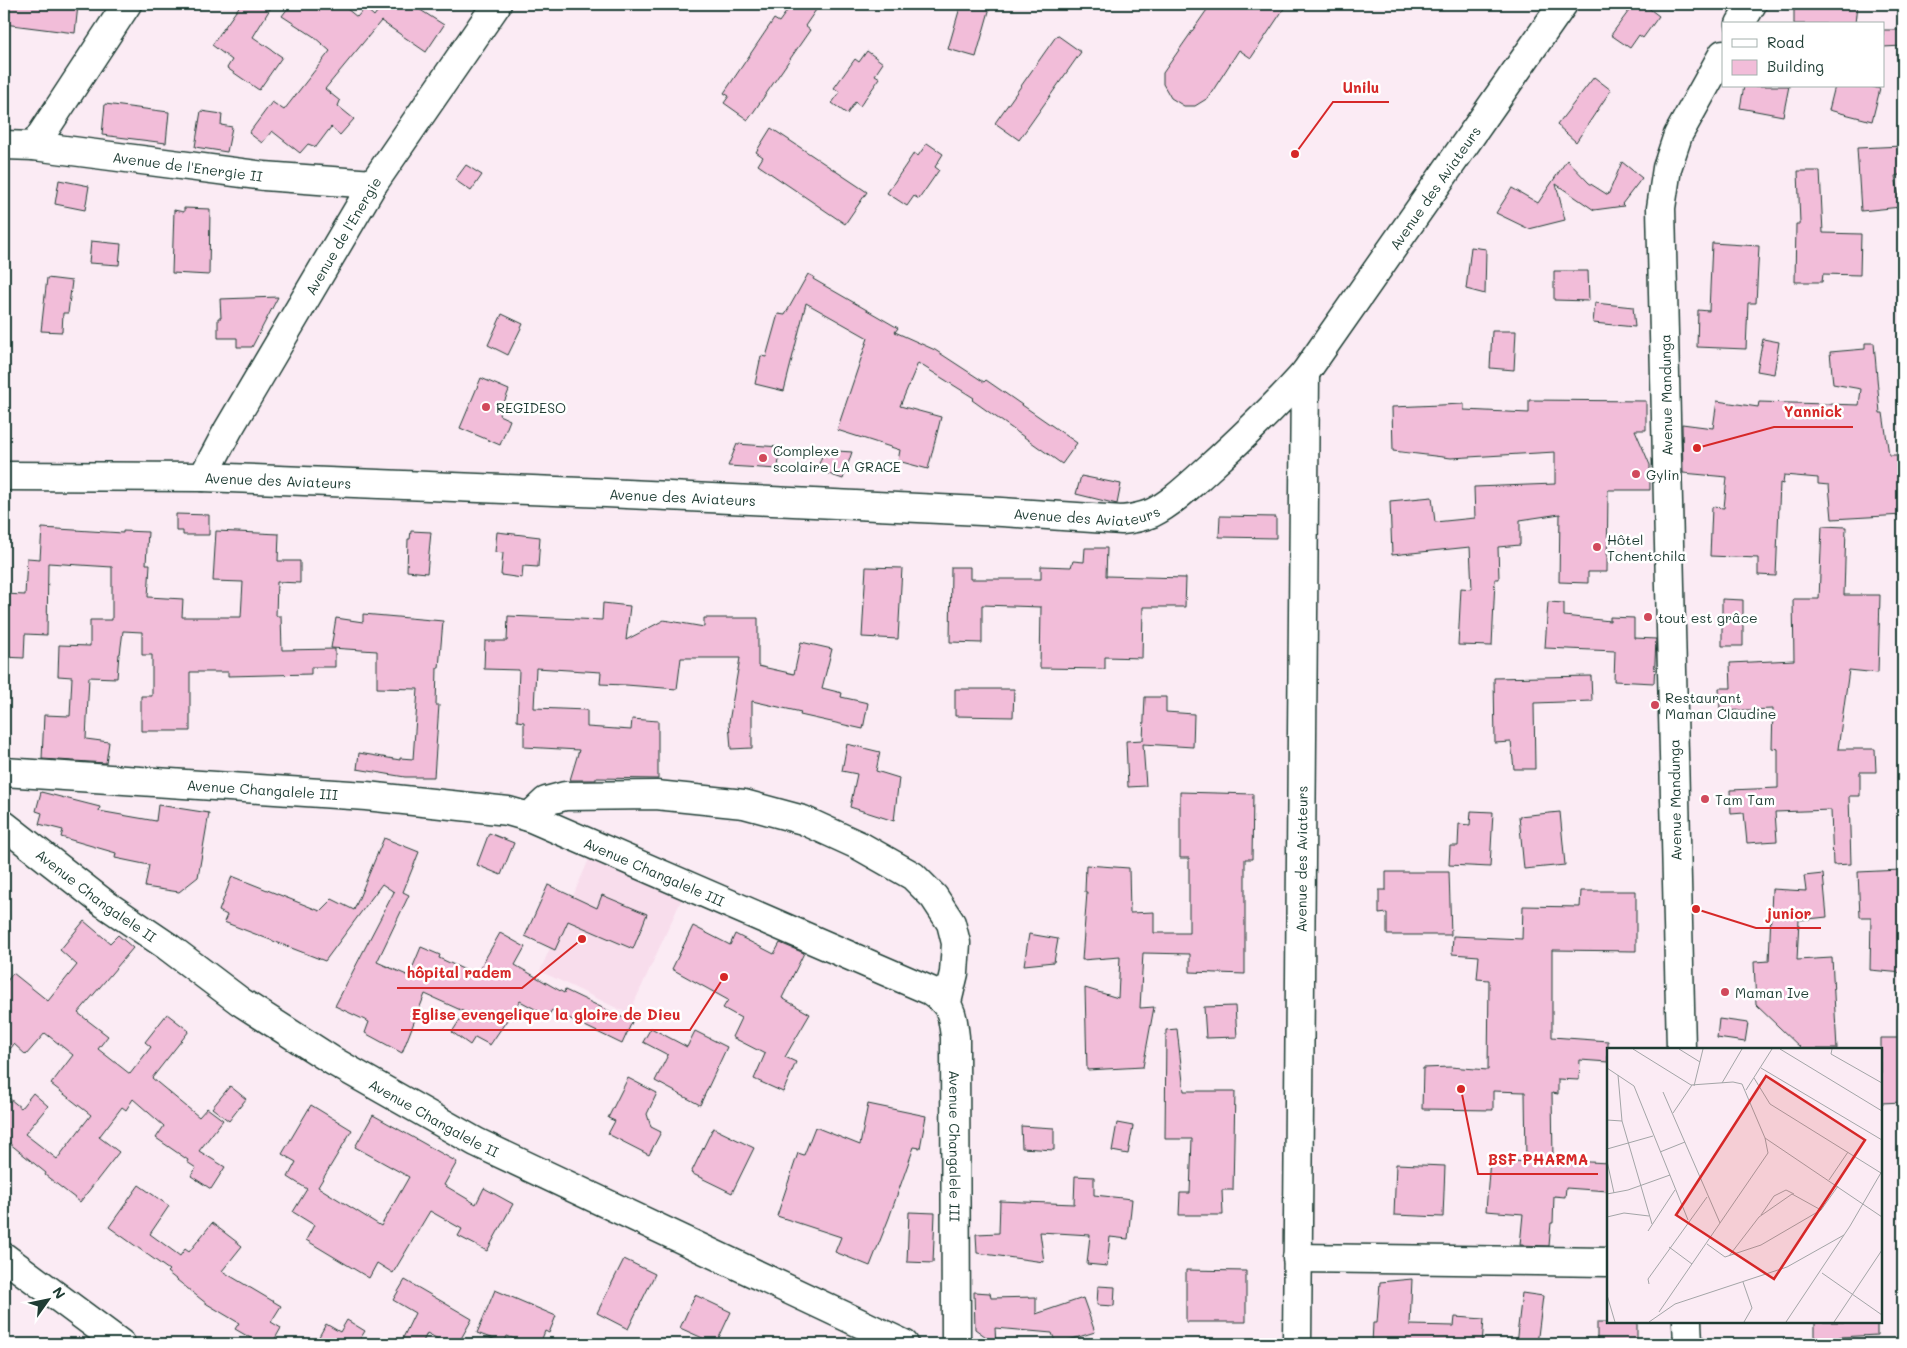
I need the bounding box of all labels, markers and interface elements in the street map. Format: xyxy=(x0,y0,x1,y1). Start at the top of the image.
legend xyxy=(1722,22,1884,88)
text: Road xyxy=(1767,32,1804,52)
text: Building xyxy=(1767,56,1824,76)
callout: Unilu xyxy=(1333,72,1389,102)
text: Unilu xyxy=(1343,77,1379,97)
street label: Avenue des Aviateurs xyxy=(1385,122,1484,253)
street label: Avenue de l'Energie II xyxy=(112,147,264,185)
street label: Avenue de l'Energie xyxy=(300,173,385,298)
street label: Avenue Mandunga xyxy=(1655,334,1677,456)
callout: Yannick xyxy=(1774,397,1853,427)
place label: REGIDESO xyxy=(496,398,566,417)
marker: REGIDESO xyxy=(480,401,492,413)
text: Yannick xyxy=(1784,401,1842,421)
place label: Complexe scolaire LA GRACE xyxy=(773,441,901,476)
marker: Complexe scolaire LA GRACE xyxy=(757,452,769,464)
place label: Gylin xyxy=(1646,465,1679,484)
street label: Avenue des Aviateurs xyxy=(204,468,352,492)
marker: Gylin xyxy=(1630,468,1642,480)
street label: Avenue des Aviateurs xyxy=(609,484,756,510)
street label: Avenue des Aviateurs xyxy=(1013,501,1163,530)
place label: Hôtel Tchentchila xyxy=(1607,530,1686,565)
marker: Hôtel Tchentchila xyxy=(1591,541,1603,553)
place label: tout est grâce xyxy=(1658,608,1758,627)
marker: tout est grâce xyxy=(1642,611,1654,623)
place label: Restaurant Maman Claudine xyxy=(1665,688,1776,723)
marker: Restaurant Maman Claudine xyxy=(1649,699,1661,711)
street label: Avenue Mandunga xyxy=(1664,739,1686,861)
street label: Avenue Changalele III xyxy=(186,775,339,804)
street label: Avenue des Aviateurs xyxy=(1291,785,1311,933)
place label: Tam Tam xyxy=(1715,790,1775,809)
marker: Tam Tam xyxy=(1699,793,1711,805)
street label: Avenue Changalele III xyxy=(581,832,728,910)
street label: Avenue Changalele II xyxy=(32,844,160,946)
callout: junior xyxy=(1756,898,1821,928)
text: junior xyxy=(1765,903,1812,923)
callout: hôpital radem xyxy=(397,958,522,988)
text: hôpital radem xyxy=(406,962,512,982)
place label: Maman Ive xyxy=(1735,983,1809,1002)
marker: Maman Ive xyxy=(1719,986,1731,998)
callout: Eglise evengelique la gloire de Dieu xyxy=(401,1000,690,1030)
text: Eglise evengelique la gloire de Dieu xyxy=(412,1004,680,1024)
inset map xyxy=(1607,1048,1882,1323)
street label: Avenue Changalele III xyxy=(946,1070,965,1222)
street label: Avenue Changalele II xyxy=(366,1074,502,1161)
callout: BSF PHARMA xyxy=(1478,1144,1598,1174)
text: BSF PHARMA xyxy=(1488,1149,1588,1169)
north arrow xyxy=(22,1276,72,1326)
text: N xyxy=(48,1283,70,1302)

